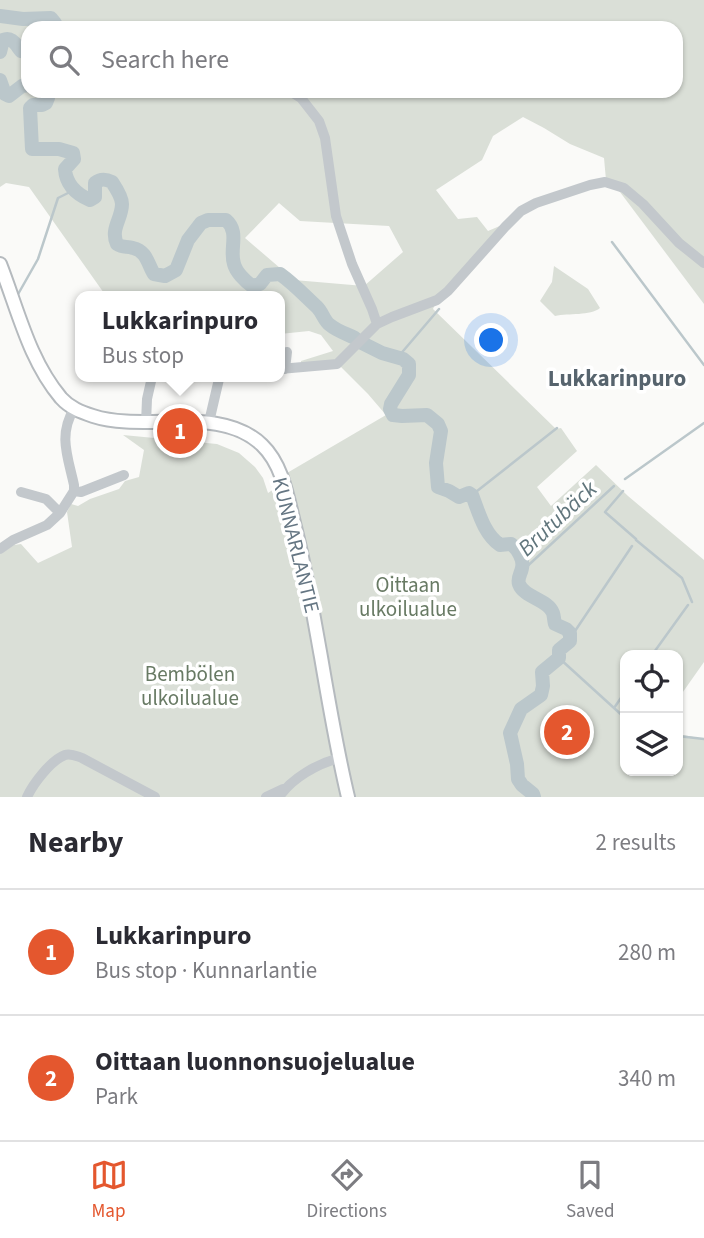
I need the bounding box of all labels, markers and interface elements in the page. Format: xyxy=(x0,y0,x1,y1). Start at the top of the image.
search box xyxy=(21,21,683,98)
icon: search xyxy=(45,41,83,79)
text: Search here xyxy=(101,41,229,78)
popup xyxy=(75,291,285,382)
text: Lukkarinpuro xyxy=(102,302,258,339)
your location xyxy=(474,323,508,357)
text: Bus stop xyxy=(102,339,184,372)
district label: Lukkarinpuro xyxy=(548,362,686,395)
pin: 1 xyxy=(157,405,203,457)
water label: Brutubäck xyxy=(510,472,605,564)
street label: KUNNARLANTIE xyxy=(265,474,327,616)
park label: Oittaan ulkoilualue xyxy=(359,570,457,624)
map controls xyxy=(620,650,683,776)
button: locate xyxy=(620,650,683,713)
park label: Bembölen ulkoilualue xyxy=(141,659,239,713)
pin: 2 xyxy=(544,706,590,758)
button: layers xyxy=(620,713,683,776)
text: Nearby xyxy=(28,821,123,864)
text: 2 results xyxy=(596,826,676,859)
text: Lukkarinpuro xyxy=(95,917,252,954)
text: 1 xyxy=(45,936,57,969)
text: 280 m xyxy=(618,936,676,969)
text: Bus stop · Kunnarlantie xyxy=(95,954,317,987)
text: Oittaan luonnonsuojelualue xyxy=(95,1043,415,1080)
text: 2 xyxy=(45,1062,57,1095)
text: 340 m xyxy=(618,1062,676,1095)
text: Park xyxy=(95,1080,138,1113)
tab: Map xyxy=(90,1156,128,1225)
tab: Directions xyxy=(307,1156,387,1225)
tab: Saved xyxy=(566,1156,614,1225)

